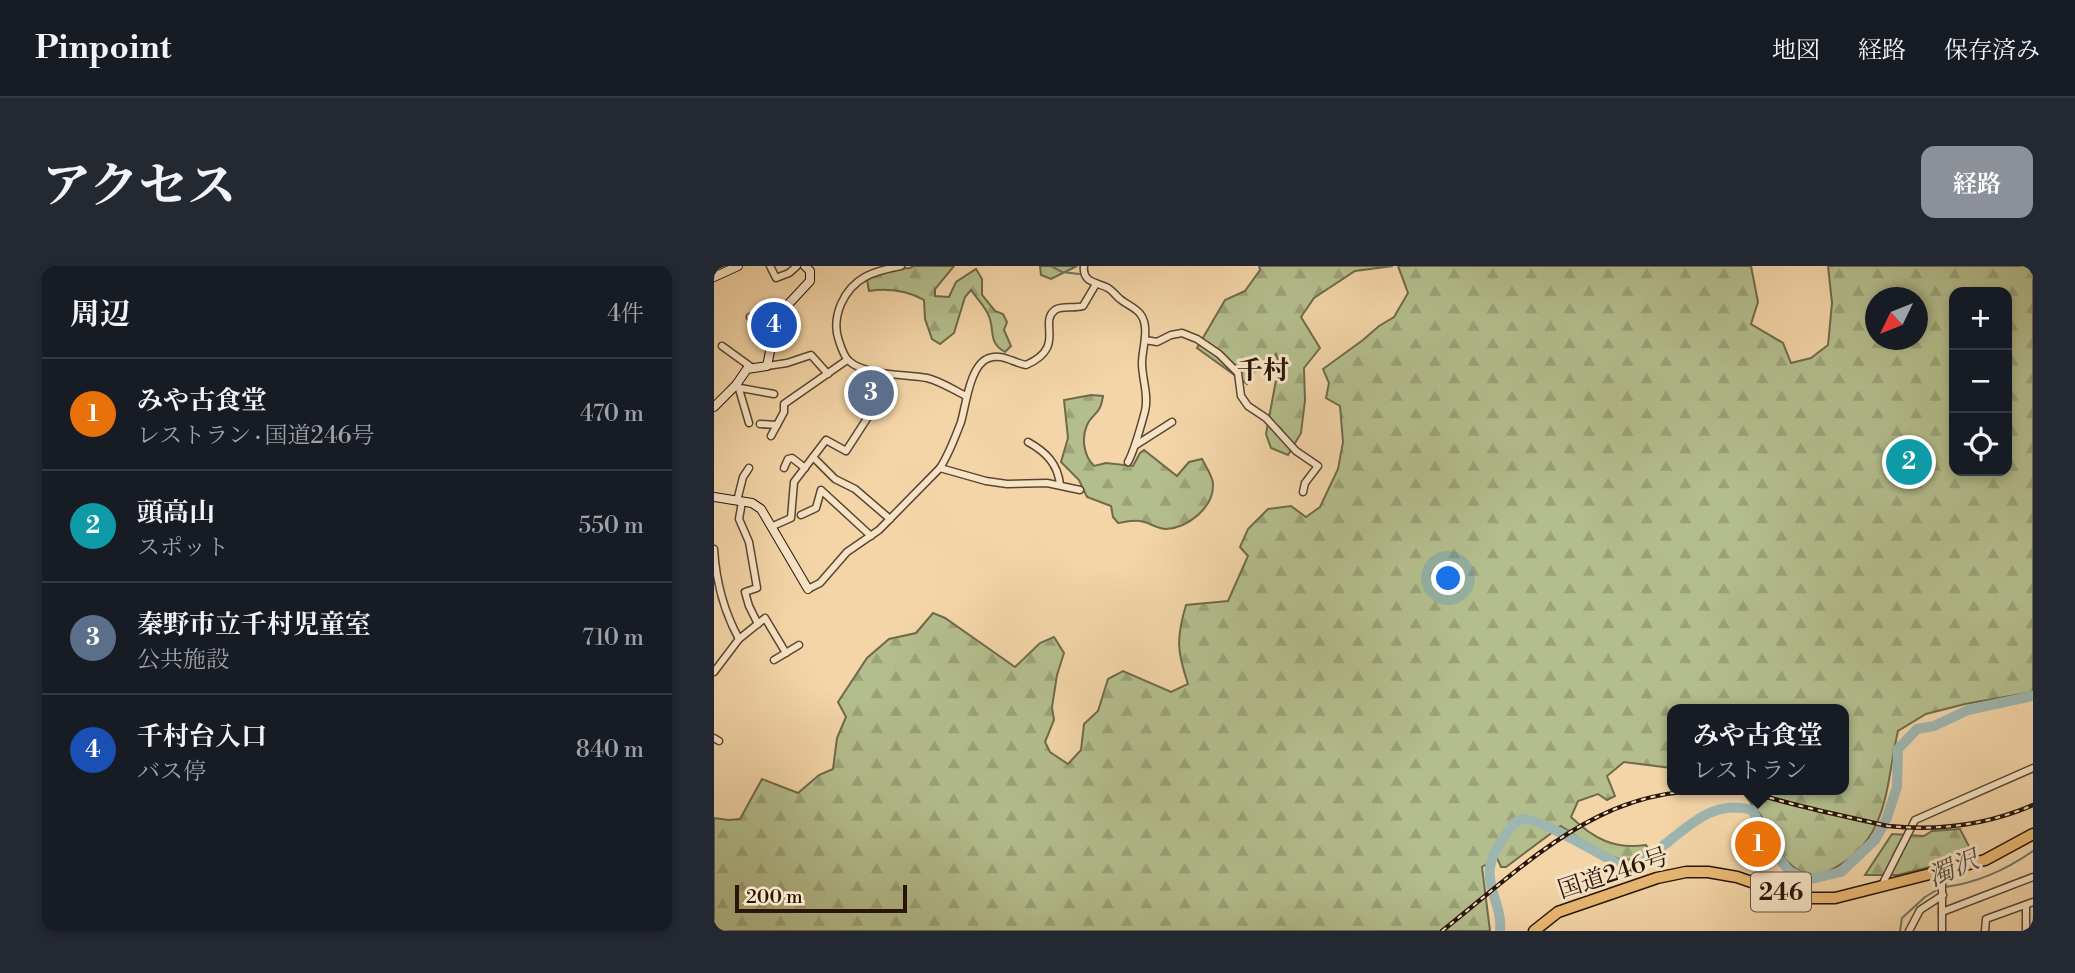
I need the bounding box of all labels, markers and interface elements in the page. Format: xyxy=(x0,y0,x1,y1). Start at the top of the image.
text: Pinpoint xyxy=(35,28,172,69)
text: 地図 xyxy=(1772,36,1820,66)
text: 経路 xyxy=(1858,36,1906,66)
text: 保存済み xyxy=(1944,36,2040,66)
button: 経路 xyxy=(1921,146,2033,218)
text: アクセス xyxy=(42,157,237,218)
north arrow xyxy=(1865,287,1928,350)
map controls xyxy=(1949,287,2012,476)
button: + xyxy=(1949,287,2012,350)
text: 周辺 xyxy=(70,296,130,334)
pin: 4 xyxy=(751,299,797,351)
text: 4件 xyxy=(607,300,644,328)
button: − xyxy=(1949,350,2012,413)
district label: 千村 xyxy=(1237,355,1289,387)
pin: 3 xyxy=(848,367,894,419)
text: みや古食堂 xyxy=(137,385,267,417)
text: 1 xyxy=(87,400,99,428)
text: 470 m xyxy=(580,400,644,428)
button: locate xyxy=(1949,413,2012,476)
text: レストラン · 国道246号 xyxy=(137,422,375,450)
pin: 2 xyxy=(1886,436,1932,488)
text: 頭高山 xyxy=(137,497,215,529)
text: 2 xyxy=(86,512,100,540)
text: 550 m xyxy=(579,512,644,540)
text: スポット xyxy=(137,534,229,562)
your location xyxy=(1431,561,1465,595)
text: 秦野市立千村児童室 xyxy=(137,609,371,641)
text: 3 xyxy=(86,624,100,652)
text: 710 m xyxy=(582,624,644,652)
text: 公共施設 xyxy=(137,646,229,674)
popup xyxy=(1667,704,1849,795)
text: みや古食堂 xyxy=(1693,720,1823,752)
text: 千村台入口 xyxy=(137,721,267,753)
text: 4 xyxy=(85,736,101,764)
text: 840 m xyxy=(576,736,644,764)
text: レストラン xyxy=(1693,757,1807,785)
text: バス停 xyxy=(137,758,206,786)
pin: 1 xyxy=(1735,818,1781,870)
street label: 国道246号 xyxy=(1554,842,1672,906)
water label: 濁沢 xyxy=(1923,843,1986,894)
road number: 246 xyxy=(1751,872,1811,912)
scale bar xyxy=(735,882,906,914)
text: 200 m xyxy=(746,885,803,909)

